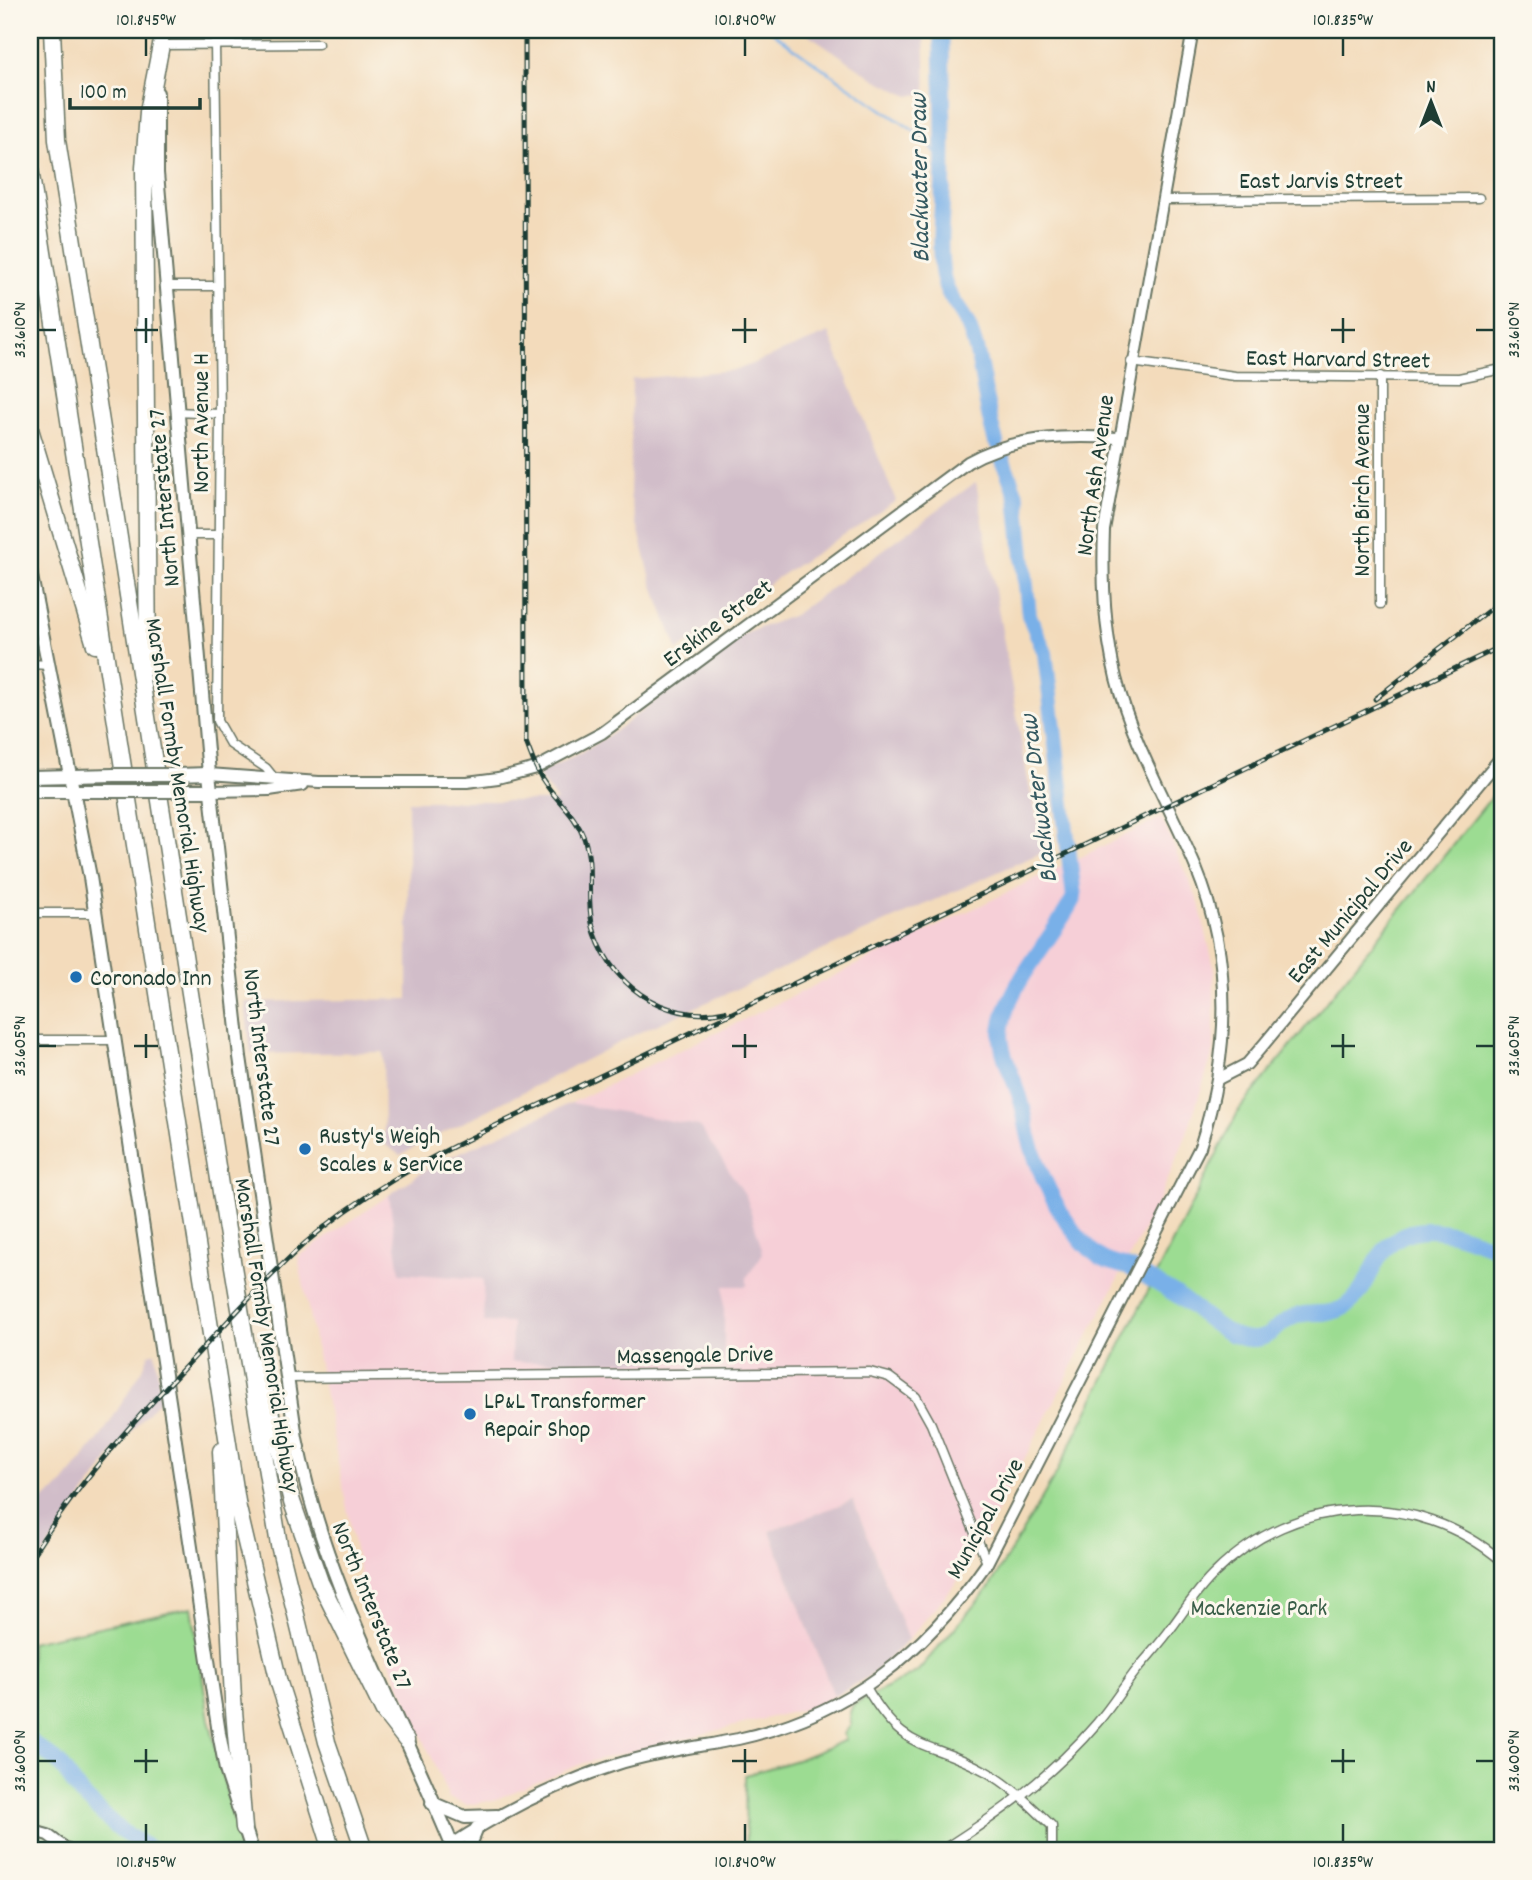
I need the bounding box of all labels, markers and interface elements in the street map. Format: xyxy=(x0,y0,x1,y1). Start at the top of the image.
text: 101.845°W xyxy=(116,9,177,34)
text: 101.840°W xyxy=(714,9,776,34)
text: 101.835°W xyxy=(1313,9,1374,34)
scale bar xyxy=(70,66,200,110)
north arrow xyxy=(1396,66,1466,136)
text: N xyxy=(1426,75,1436,102)
text: 100 m xyxy=(80,79,127,109)
water label: Blackwater Draw xyxy=(902,92,941,263)
street label: East Jarvis Street xyxy=(1239,166,1403,200)
text: 33.610°N xyxy=(9,302,34,358)
text: 33.610°N xyxy=(1503,302,1528,358)
street label: East Harvard Street xyxy=(1246,342,1431,380)
street label: North Avenue H xyxy=(186,353,220,493)
street label: North Ash Avenue xyxy=(1069,393,1125,558)
street label: North Birch Avenue xyxy=(1347,403,1381,577)
street label: North Interstate 27 xyxy=(141,407,191,588)
street label: Erskine Street xyxy=(657,572,781,677)
street label: Marshall Formby Memorial Highway xyxy=(134,616,218,936)
water label: Blackwater Draw xyxy=(1012,711,1069,885)
street label: East Municipal Drive xyxy=(1280,832,1422,992)
place label: Coronado Inn xyxy=(90,963,212,997)
street label: North Interstate 27 xyxy=(232,967,288,1148)
marker: Coronado Inn xyxy=(68,969,84,985)
text: 33.605°N xyxy=(9,1016,34,1076)
text: 33.605°N xyxy=(1503,1016,1528,1076)
place label: Rusty's Weigh Scales & Service xyxy=(319,1121,463,1183)
marker: Rusty's Weigh Scales & Service xyxy=(297,1141,313,1157)
street label: Marshall Formby Memorial Highway xyxy=(223,1176,307,1496)
street label: Massengale Drive xyxy=(616,1339,774,1375)
place label: LP&L Transformer Repair Shop xyxy=(484,1386,646,1448)
marker: LP&L Transformer Repair Shop xyxy=(462,1406,478,1422)
street label: Municipal Drive xyxy=(939,1453,1034,1586)
street label: North Interstate 27 xyxy=(321,1517,419,1695)
park label: Mackenzie Park xyxy=(1191,1593,1327,1627)
text: 33.600°N xyxy=(9,1730,34,1792)
text: 33.600°N xyxy=(1503,1730,1528,1792)
text: 101.845°W xyxy=(116,1851,177,1876)
text: 101.840°W xyxy=(714,1851,776,1876)
text: 101.835°W xyxy=(1313,1851,1374,1876)

